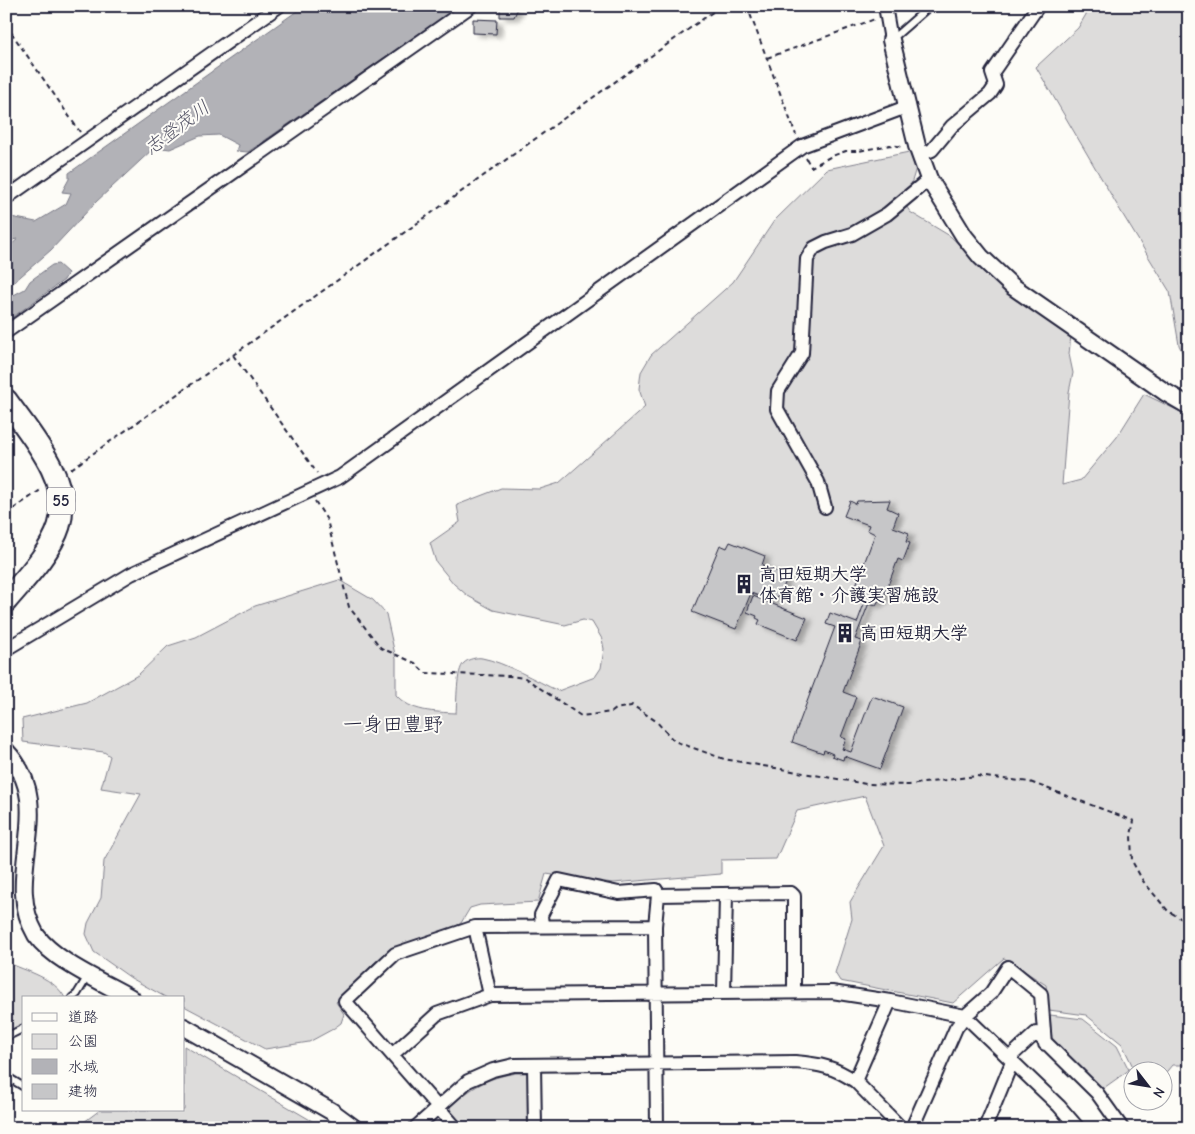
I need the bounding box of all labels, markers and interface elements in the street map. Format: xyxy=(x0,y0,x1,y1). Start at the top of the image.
water label: 志登茂川 xyxy=(140,96,214,160)
road number: 55 xyxy=(47,488,75,514)
place label: 高田短期大学 体育館・介護実習施設 xyxy=(759,564,939,606)
building icon: 高田短期大学 体育館・介護実習施設 xyxy=(733,573,755,595)
building icon: 高田短期大学 xyxy=(834,622,856,644)
place label: 高田短期大学 xyxy=(860,623,968,644)
district label: 一身田豊野 xyxy=(343,713,443,736)
legend xyxy=(22,996,185,1112)
text: 道路 xyxy=(68,1008,98,1026)
text: 公園 xyxy=(68,1032,98,1050)
text: 水域 xyxy=(68,1058,98,1076)
north arrow xyxy=(1122,1062,1172,1112)
text: 建物 xyxy=(68,1082,98,1100)
text: N xyxy=(1149,1084,1168,1101)

